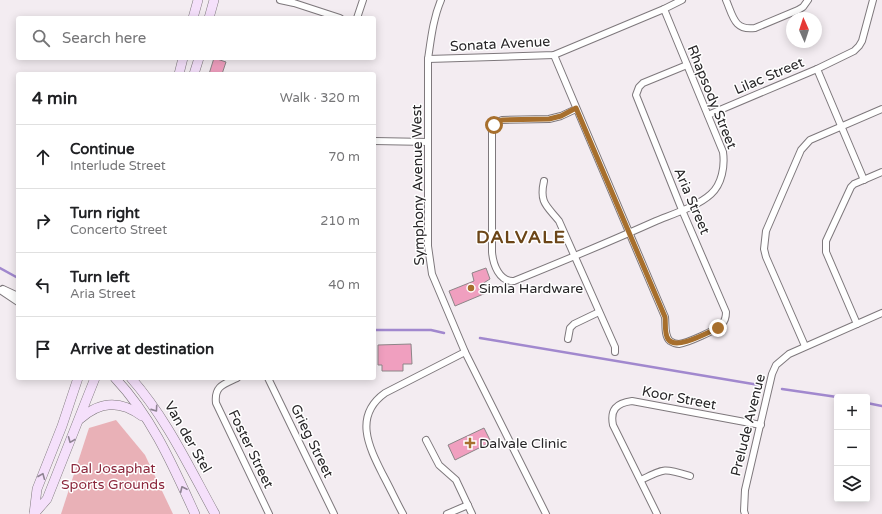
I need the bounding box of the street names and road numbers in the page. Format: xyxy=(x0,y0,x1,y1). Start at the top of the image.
street label: Sonata Avenue xyxy=(449,33,551,55)
street label: Rhapsody Street xyxy=(683,43,741,152)
street label: Lilac Street xyxy=(732,53,807,98)
street label: Symphony Avenue West xyxy=(408,104,428,266)
street label: Aria Street xyxy=(670,165,714,237)
street label: Prelude Avenue xyxy=(727,372,769,478)
street label: Koor Street xyxy=(640,382,718,414)
street label: Van der Stel xyxy=(161,398,215,476)
street label: Grieg Street xyxy=(287,401,337,481)
street label: Foster Street xyxy=(225,407,278,492)

